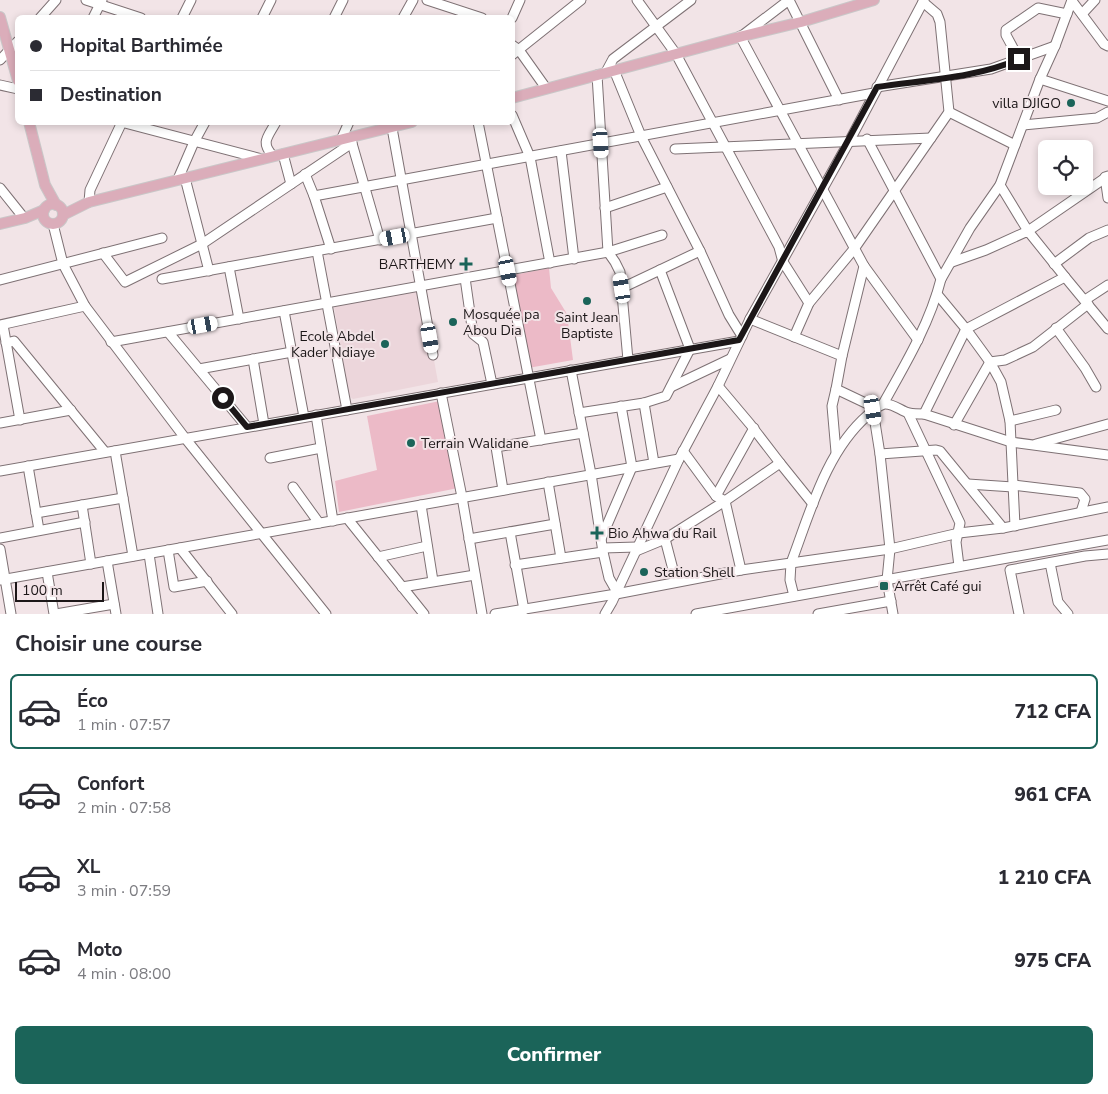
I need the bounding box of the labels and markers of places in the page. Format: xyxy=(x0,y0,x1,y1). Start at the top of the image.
place label: villa DJIGO xyxy=(992,94,1061,113)
marker: villa DJIGO xyxy=(1065,97,1077,109)
place label: BARTHEMY xyxy=(379,255,456,274)
marker: BARTHEMY xyxy=(459,257,473,271)
marker: Saint Jean Baptiste xyxy=(581,295,593,307)
place label: Mosquée pa Abou Dia xyxy=(463,305,540,340)
place label: Saint Jean Baptiste xyxy=(555,308,619,343)
marker: Mosquée pa Abou Dia xyxy=(447,316,459,328)
place label: Ecole Abdel Kader Ndiaye xyxy=(291,327,376,362)
marker: Ecole Abdel Kader Ndiaye xyxy=(379,338,391,350)
place label: Terrain Walidane xyxy=(421,434,528,453)
marker: Terrain Walidane xyxy=(405,437,417,449)
place label: Bio Ahwa du Rail xyxy=(608,524,717,543)
marker: Bio Ahwa du Rail xyxy=(590,526,604,540)
place label: Station Shell xyxy=(654,563,736,582)
marker: Station Shell xyxy=(638,566,650,578)
place label: Arrêt Café gui xyxy=(894,577,982,596)
marker: Arrêt Café gui xyxy=(878,580,890,592)

